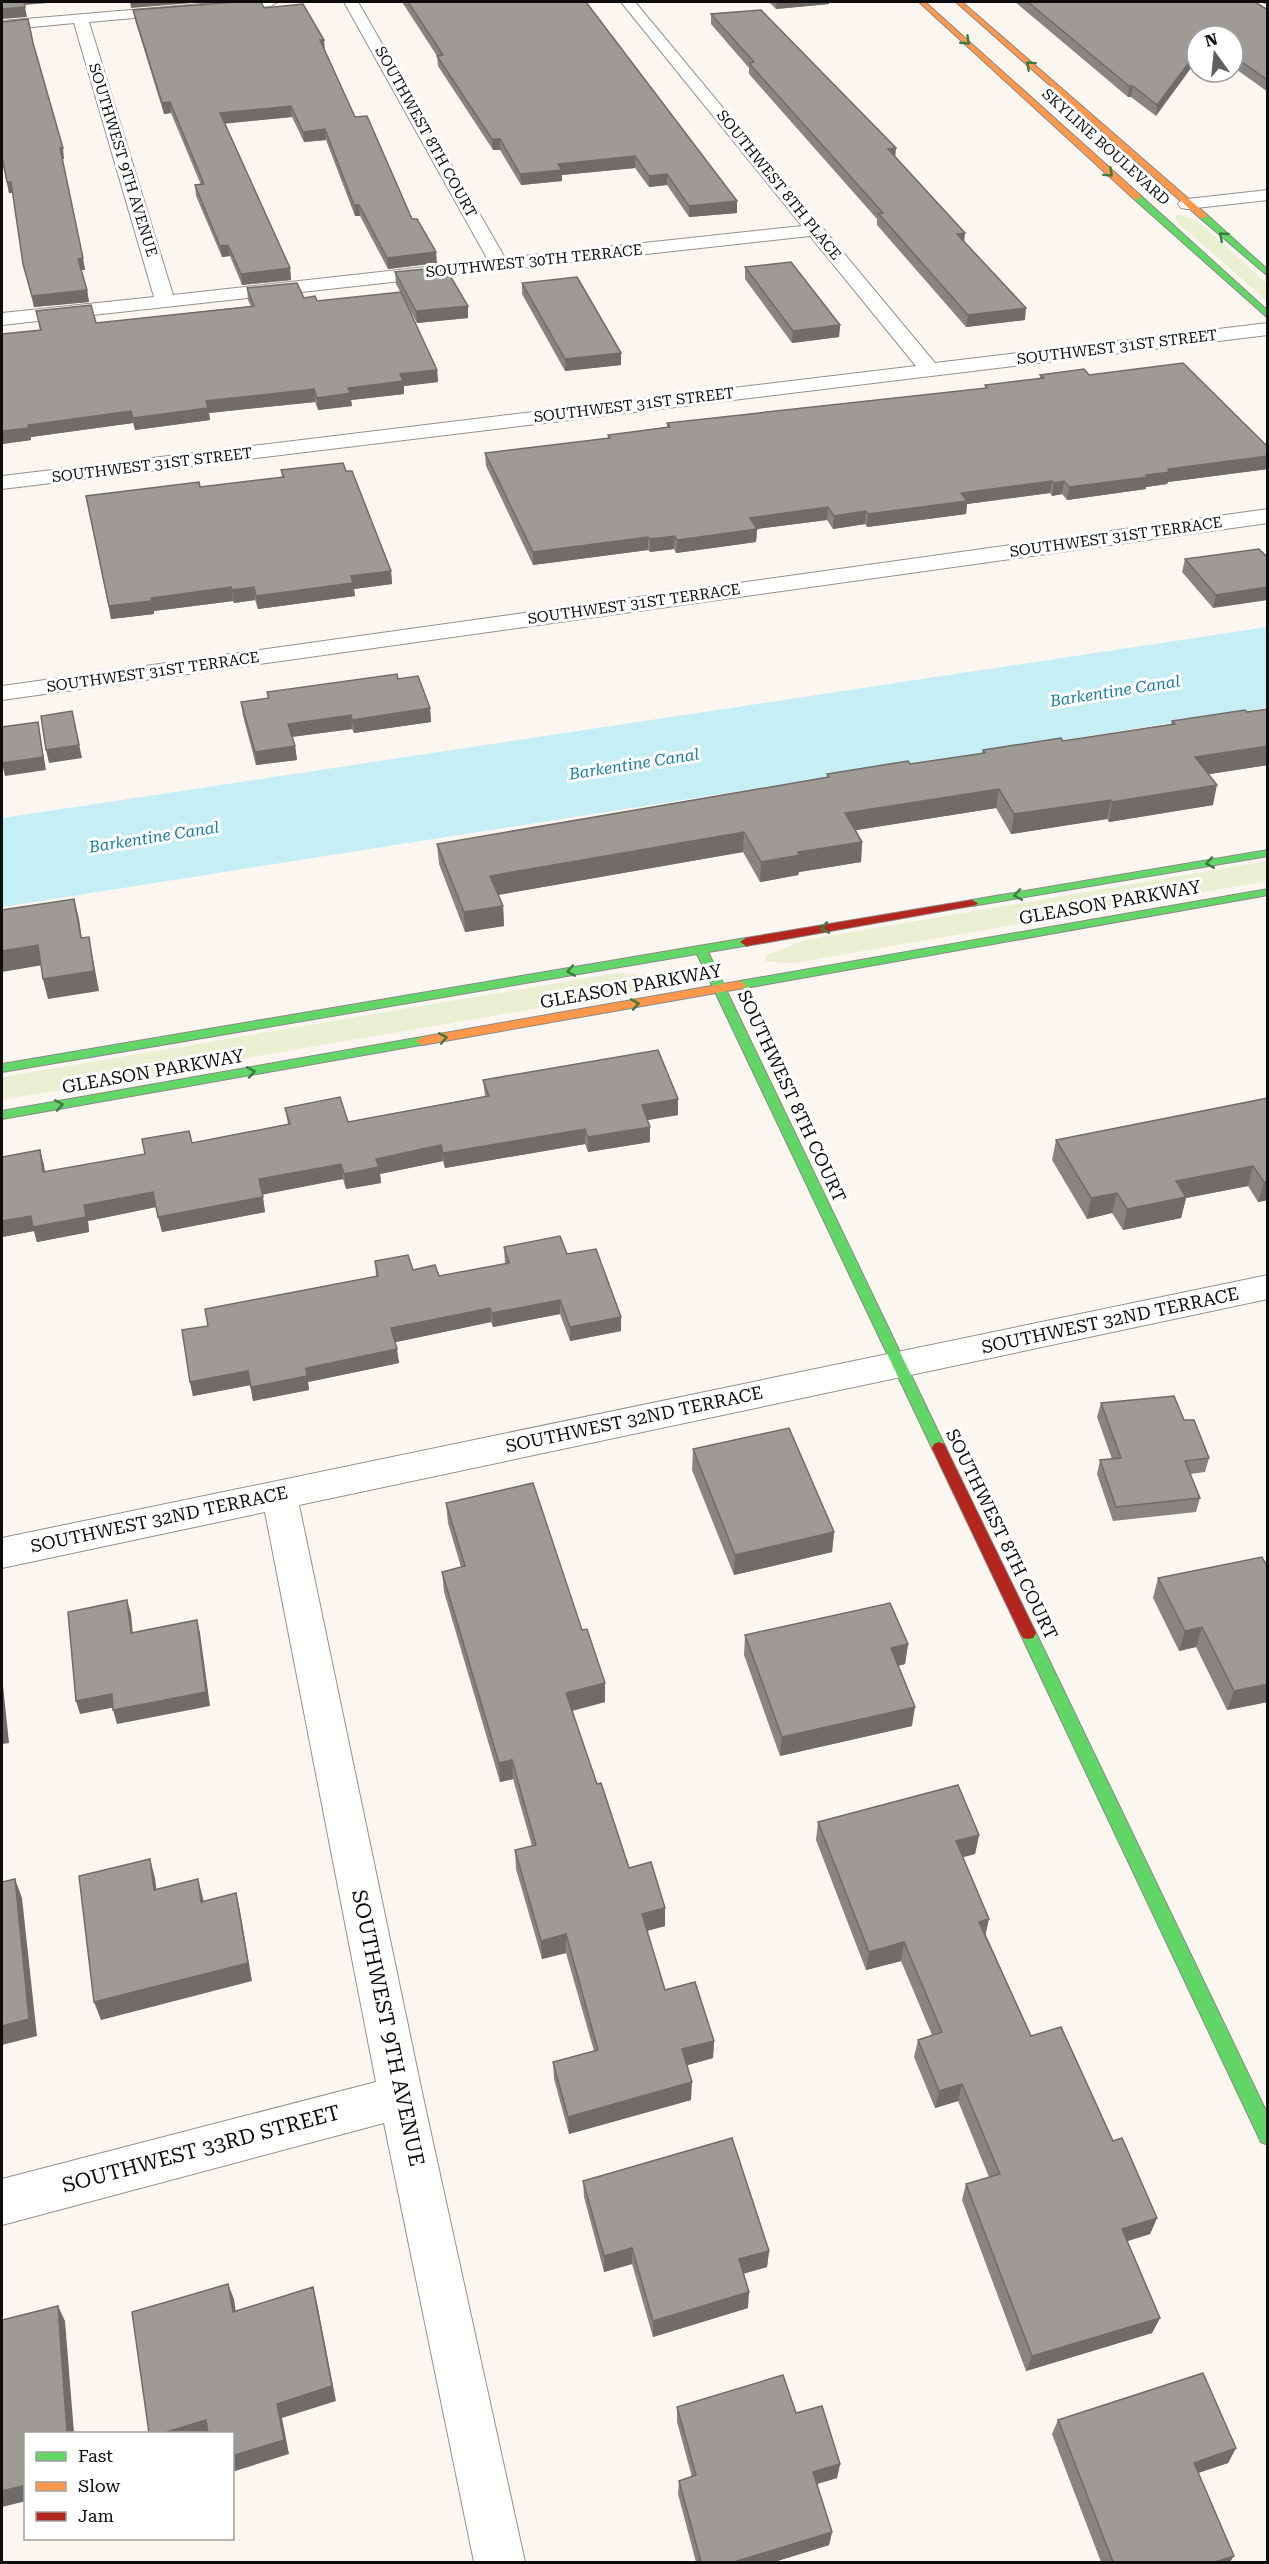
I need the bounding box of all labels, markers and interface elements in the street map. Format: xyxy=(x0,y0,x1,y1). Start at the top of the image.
north arrow xyxy=(1185,24,1245,84)
text: N xyxy=(1203,29,1220,51)
one-way arrow xyxy=(959,34,969,45)
street label: SOUTHWEST 8TH COURT xyxy=(371,43,481,221)
street label: SOUTHWEST 9TH AVENUE xyxy=(85,61,161,259)
one-way arrow xyxy=(1026,61,1037,72)
street label: SKYLINE BOULEVARD xyxy=(1038,85,1174,209)
street label: SOUTHWEST 8TH PLACE xyxy=(713,106,845,264)
one-way arrow xyxy=(1103,166,1113,177)
one-way arrow xyxy=(1220,232,1230,243)
street label: SOUTHWEST 30TH TERRACE xyxy=(425,241,643,281)
street label: SOUTHWEST 31ST STREET xyxy=(1016,326,1218,368)
street label: SOUTHWEST 31ST STREET xyxy=(533,384,735,426)
street label: SOUTHWEST 31ST STREET xyxy=(51,444,253,486)
street label: SOUTHWEST 31ST TERRACE xyxy=(1009,513,1223,561)
street label: SOUTHWEST 31ST TERRACE xyxy=(527,580,741,628)
street label: SOUTHWEST 31ST TERRACE xyxy=(46,648,260,696)
water label: Barkentine Canal xyxy=(1048,671,1182,711)
water label: Barkentine Canal xyxy=(567,744,701,784)
water label: Barkentine Canal xyxy=(87,817,221,857)
one-way arrow xyxy=(1205,856,1215,869)
street label: GLEASON PARKWAY xyxy=(1017,876,1203,928)
one-way arrow xyxy=(1013,889,1022,901)
one-way arrow xyxy=(821,921,831,934)
street label: GLEASON PARKWAY xyxy=(538,960,724,1012)
one-way arrow xyxy=(566,965,576,977)
street label: SOUTHWEST 8TH COURT xyxy=(734,987,850,1205)
one-way arrow xyxy=(630,998,640,1011)
one-way arrow xyxy=(439,1033,448,1045)
street label: GLEASON PARKWAY xyxy=(60,1045,246,1097)
one-way arrow xyxy=(246,1066,256,1079)
one-way arrow xyxy=(54,1099,64,1112)
street label: SOUTHWEST 32ND TERRACE xyxy=(979,1282,1241,1358)
street label: SOUTHWEST 32ND TERRACE xyxy=(503,1381,765,1457)
street label: SOUTHWEST 8TH COURT xyxy=(942,1425,1062,1643)
street label: SOUTHWEST 32ND TERRACE xyxy=(28,1481,290,1557)
street label: SOUTHWEST 9TH AVENUE xyxy=(347,1887,429,2169)
street label: SOUTHWEST 33RD STREET xyxy=(59,2100,343,2198)
legend xyxy=(24,2432,234,2540)
text: Fast xyxy=(78,2445,113,2466)
text: Slow xyxy=(78,2475,120,2496)
text: Jam xyxy=(78,2505,114,2526)

